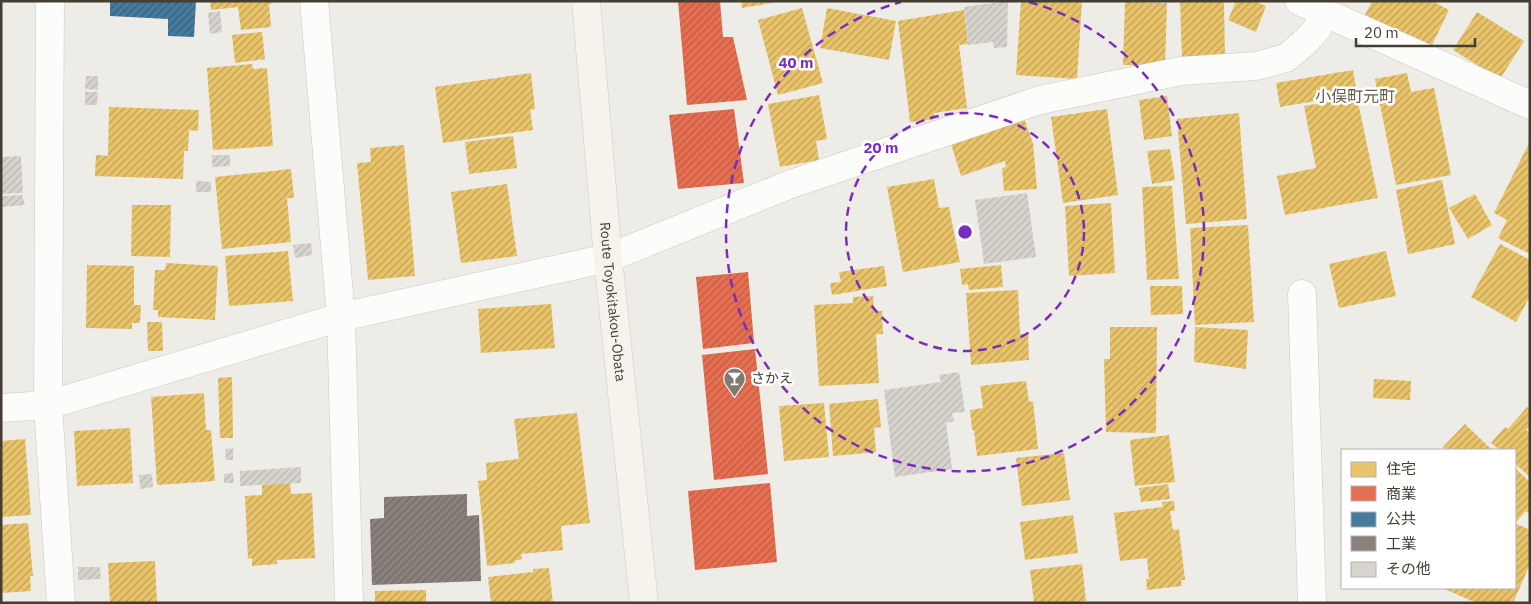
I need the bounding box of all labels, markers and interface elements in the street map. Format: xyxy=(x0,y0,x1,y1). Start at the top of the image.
scale bar xyxy=(1356,15,1475,47)
text: 20 m xyxy=(1364,23,1399,42)
text: 40 m xyxy=(779,53,813,72)
district label: 小俣町元町 xyxy=(1315,86,1395,106)
text: 20 m xyxy=(864,138,898,157)
street label: Route Toyokitakou-Obata xyxy=(596,221,630,383)
centre of rings xyxy=(956,223,974,241)
bar icon: さかえ xyxy=(723,366,747,397)
place label: さかえ xyxy=(751,369,793,387)
legend xyxy=(1341,449,1516,589)
text: 住宅 xyxy=(1386,459,1416,478)
text: 商業 xyxy=(1386,484,1416,503)
text: 公共 xyxy=(1386,509,1416,528)
text: 工業 xyxy=(1386,534,1416,553)
text: その他 xyxy=(1386,559,1431,578)

